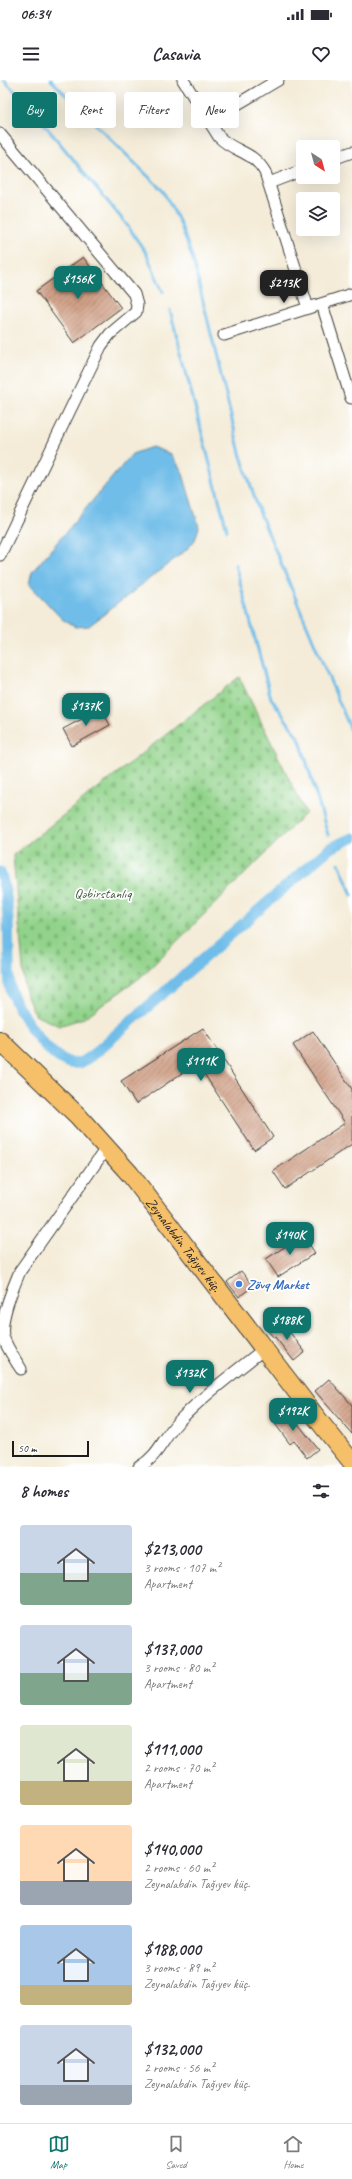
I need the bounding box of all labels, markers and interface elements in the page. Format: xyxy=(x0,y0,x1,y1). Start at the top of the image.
text: 06:34 xyxy=(20,5,50,24)
icon: menu xyxy=(20,43,42,65)
text: Casavia xyxy=(152,43,200,65)
icon: heart xyxy=(310,43,332,65)
chip: Buy xyxy=(12,92,57,128)
chip: Rent xyxy=(65,92,116,128)
chip: Filters xyxy=(124,92,183,128)
chip: New xyxy=(191,92,239,128)
north arrow xyxy=(296,140,340,184)
map controls xyxy=(296,140,340,236)
button: layers xyxy=(296,192,340,236)
pin: $156K xyxy=(50,266,106,300)
pin: $213K xyxy=(256,270,312,304)
text: $156K xyxy=(63,271,93,287)
text: $213K xyxy=(269,275,299,291)
pin: $137K xyxy=(58,693,114,727)
text: $137K xyxy=(71,698,101,714)
park label: Qəbirstanlıq xyxy=(75,885,132,902)
pin: $111K xyxy=(173,1048,229,1082)
text: $111K xyxy=(186,1053,216,1069)
street label: Zeynalabdin Tağıyev küç. xyxy=(143,1194,226,1295)
pin: $140K xyxy=(262,1222,318,1256)
text: $140K xyxy=(275,1227,305,1243)
place label: Zövq Market xyxy=(247,1276,311,1293)
marker: Zövq Market xyxy=(234,1279,244,1289)
pin: $188K xyxy=(259,1307,315,1341)
text: $188K xyxy=(272,1312,302,1328)
pin: $132K xyxy=(162,1360,218,1394)
text: $132K xyxy=(175,1365,205,1381)
pin: $192K xyxy=(265,1398,321,1432)
text: $192K xyxy=(278,1403,308,1419)
scale bar xyxy=(12,1439,89,1458)
text: 50 m xyxy=(18,1441,37,1455)
icon: filters xyxy=(310,1480,332,1502)
text: 8 homes xyxy=(20,1481,68,1502)
text: $213,000 xyxy=(144,1539,201,1560)
icon: home xyxy=(52,1541,100,1589)
text: 3 rooms · 107 m² xyxy=(144,1560,220,1576)
text: Apartment xyxy=(144,1576,192,1592)
text: $137,000 xyxy=(144,1639,201,1660)
icon: home xyxy=(52,1641,100,1689)
text: 3 rooms · 80 m² xyxy=(144,1660,214,1676)
text: Apartment xyxy=(144,1676,192,1692)
text: $111,000 xyxy=(144,1739,201,1760)
icon: home xyxy=(52,1741,100,1789)
text: 2 rooms · 70 m² xyxy=(144,1760,214,1776)
text: Apartment xyxy=(144,1776,192,1792)
text: $140,000 xyxy=(144,1839,201,1860)
icon: home xyxy=(52,1841,100,1889)
text: 2 rooms · 60 m² xyxy=(144,1860,214,1876)
text: Zeynalabdin Tağıyev küç. xyxy=(144,1876,250,1892)
text: $188,000 xyxy=(144,1939,201,1960)
icon: home xyxy=(52,1941,100,1989)
text: 3 rooms · 89 m² xyxy=(144,1960,214,1976)
text: Zeynalabdin Tağıyev küç. xyxy=(144,1976,250,1992)
text: $132,000 xyxy=(144,2039,201,2060)
icon: home xyxy=(52,2041,100,2089)
text: 2 rooms · 56 m² xyxy=(144,2060,214,2076)
text: Zeynalabdin Tağıyev küç. xyxy=(144,2076,250,2092)
tab: Map xyxy=(48,2133,70,2171)
tab: Saved xyxy=(165,2133,187,2171)
tab: Home xyxy=(282,2133,304,2171)

